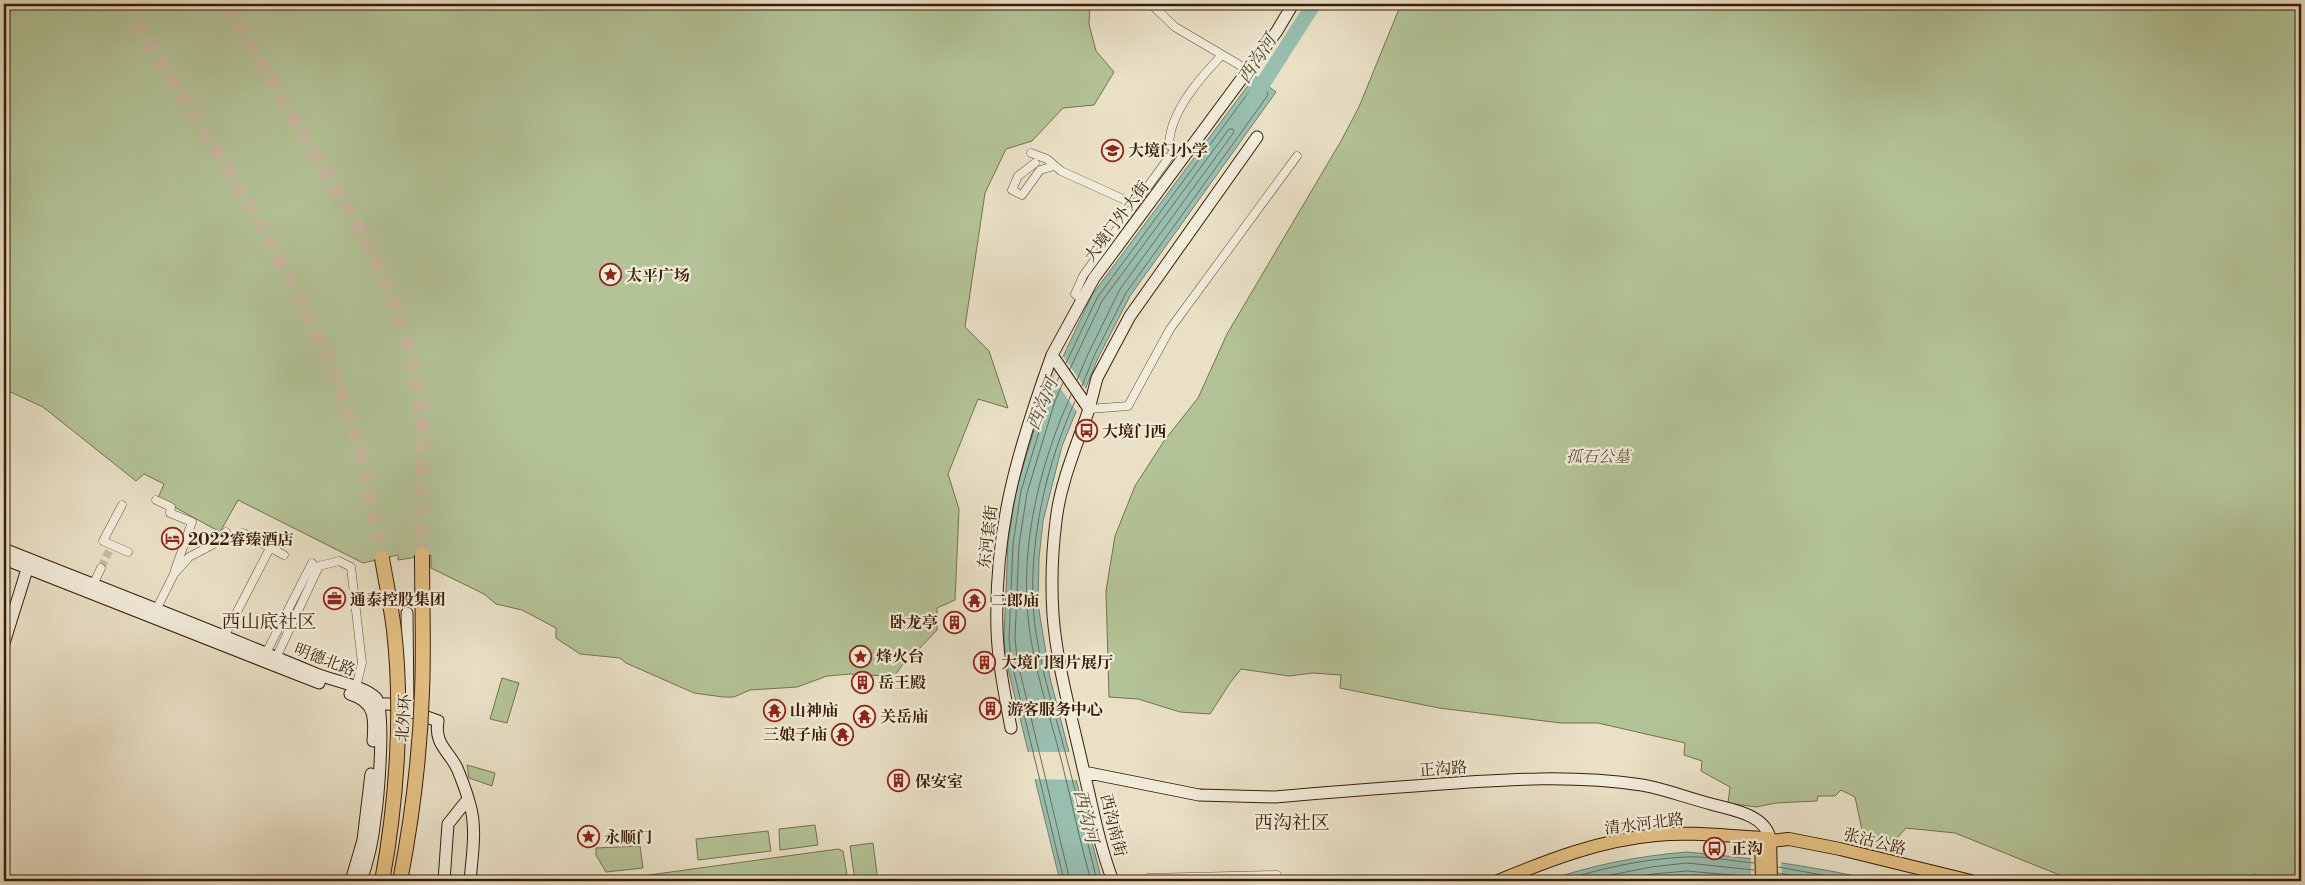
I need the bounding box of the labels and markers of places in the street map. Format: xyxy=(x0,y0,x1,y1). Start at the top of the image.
school or university icon: 大境门小学 xyxy=(1100,138,1124,162)
place label: 大境门小学 xyxy=(1128,141,1208,161)
place icon: 太平广场 xyxy=(598,263,622,287)
place label: 太平广场 xyxy=(626,266,690,286)
bus stop icon: 大境门西 xyxy=(1074,419,1098,443)
place label: 大境门西 xyxy=(1102,422,1167,442)
hotel icon: 2022睿臻酒店 xyxy=(160,527,184,551)
place label: 2022睿臻酒店 xyxy=(188,530,293,550)
office icon: 通泰控股集团 xyxy=(322,587,346,611)
temple icon: 二郎庙 xyxy=(963,588,987,612)
place label: 通泰控股集团 xyxy=(350,590,446,610)
place label: 二郎庙 xyxy=(991,591,1039,611)
building icon: 卧龙亭 xyxy=(942,610,966,634)
place label: 卧龙亭 xyxy=(890,613,938,633)
place icon: 烽火台 xyxy=(848,644,872,668)
place label: 烽火台 xyxy=(876,647,924,667)
building icon: 大境门图片展厅 xyxy=(973,650,997,674)
place label: 大境门图片展厅 xyxy=(1001,653,1113,673)
building icon: 岳王殿 xyxy=(850,670,874,694)
place label: 岳王殿 xyxy=(878,673,926,693)
building icon: 游客服务中心 xyxy=(979,697,1003,721)
temple icon: 山神庙 xyxy=(762,698,786,722)
place label: 游客服务中心 xyxy=(1007,700,1103,720)
place label: 山神庙 xyxy=(790,701,838,721)
temple icon: 关岳庙 xyxy=(852,704,876,728)
place label: 关岳庙 xyxy=(880,707,928,727)
temple icon: 三娘子庙 xyxy=(831,722,855,746)
place label: 三娘子庙 xyxy=(763,725,827,745)
building icon: 保安室 xyxy=(887,769,911,793)
place label: 保安室 xyxy=(915,772,963,792)
place icon: 永顺门 xyxy=(576,825,600,849)
place label: 永顺门 xyxy=(604,828,652,848)
bus stop icon: 正沟 xyxy=(1703,836,1727,860)
place label: 正沟 xyxy=(1731,839,1763,859)

